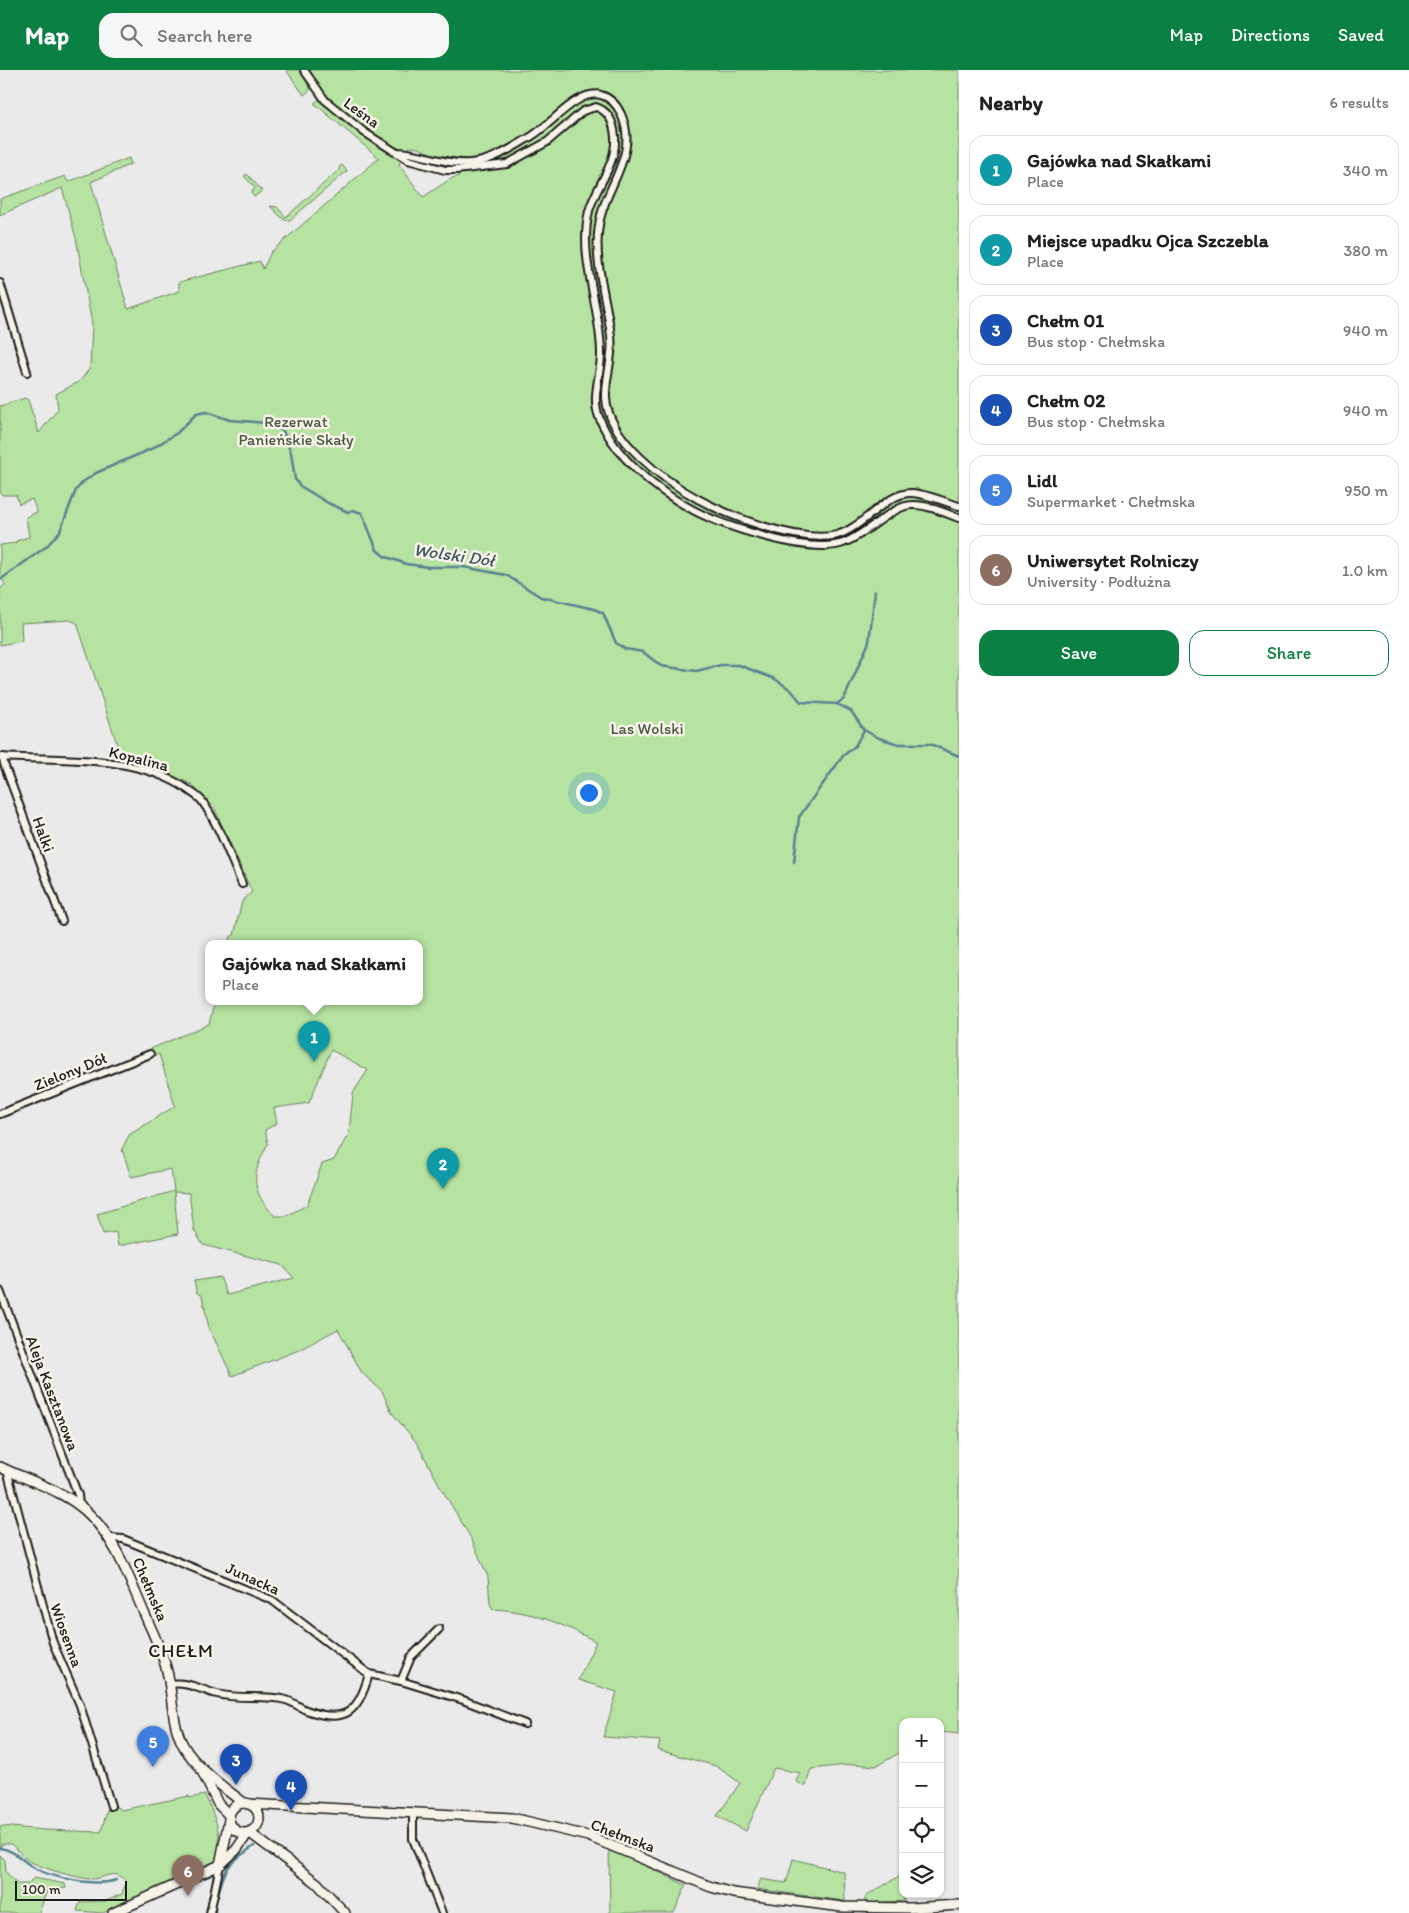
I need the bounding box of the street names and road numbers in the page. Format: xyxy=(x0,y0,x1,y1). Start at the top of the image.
street label: Leśna xyxy=(340,93,383,132)
street label: Kopalina xyxy=(107,742,171,775)
street label: Halki xyxy=(28,814,59,854)
street label: Zielony Dół xyxy=(31,1048,110,1095)
street label: Aleja Kasztanowa xyxy=(22,1333,83,1454)
street label: Chełmska xyxy=(129,1554,172,1624)
street label: Junacka xyxy=(223,1558,283,1599)
street label: Wiosenna xyxy=(46,1601,87,1670)
street label: Chełmska xyxy=(588,1815,658,1856)

